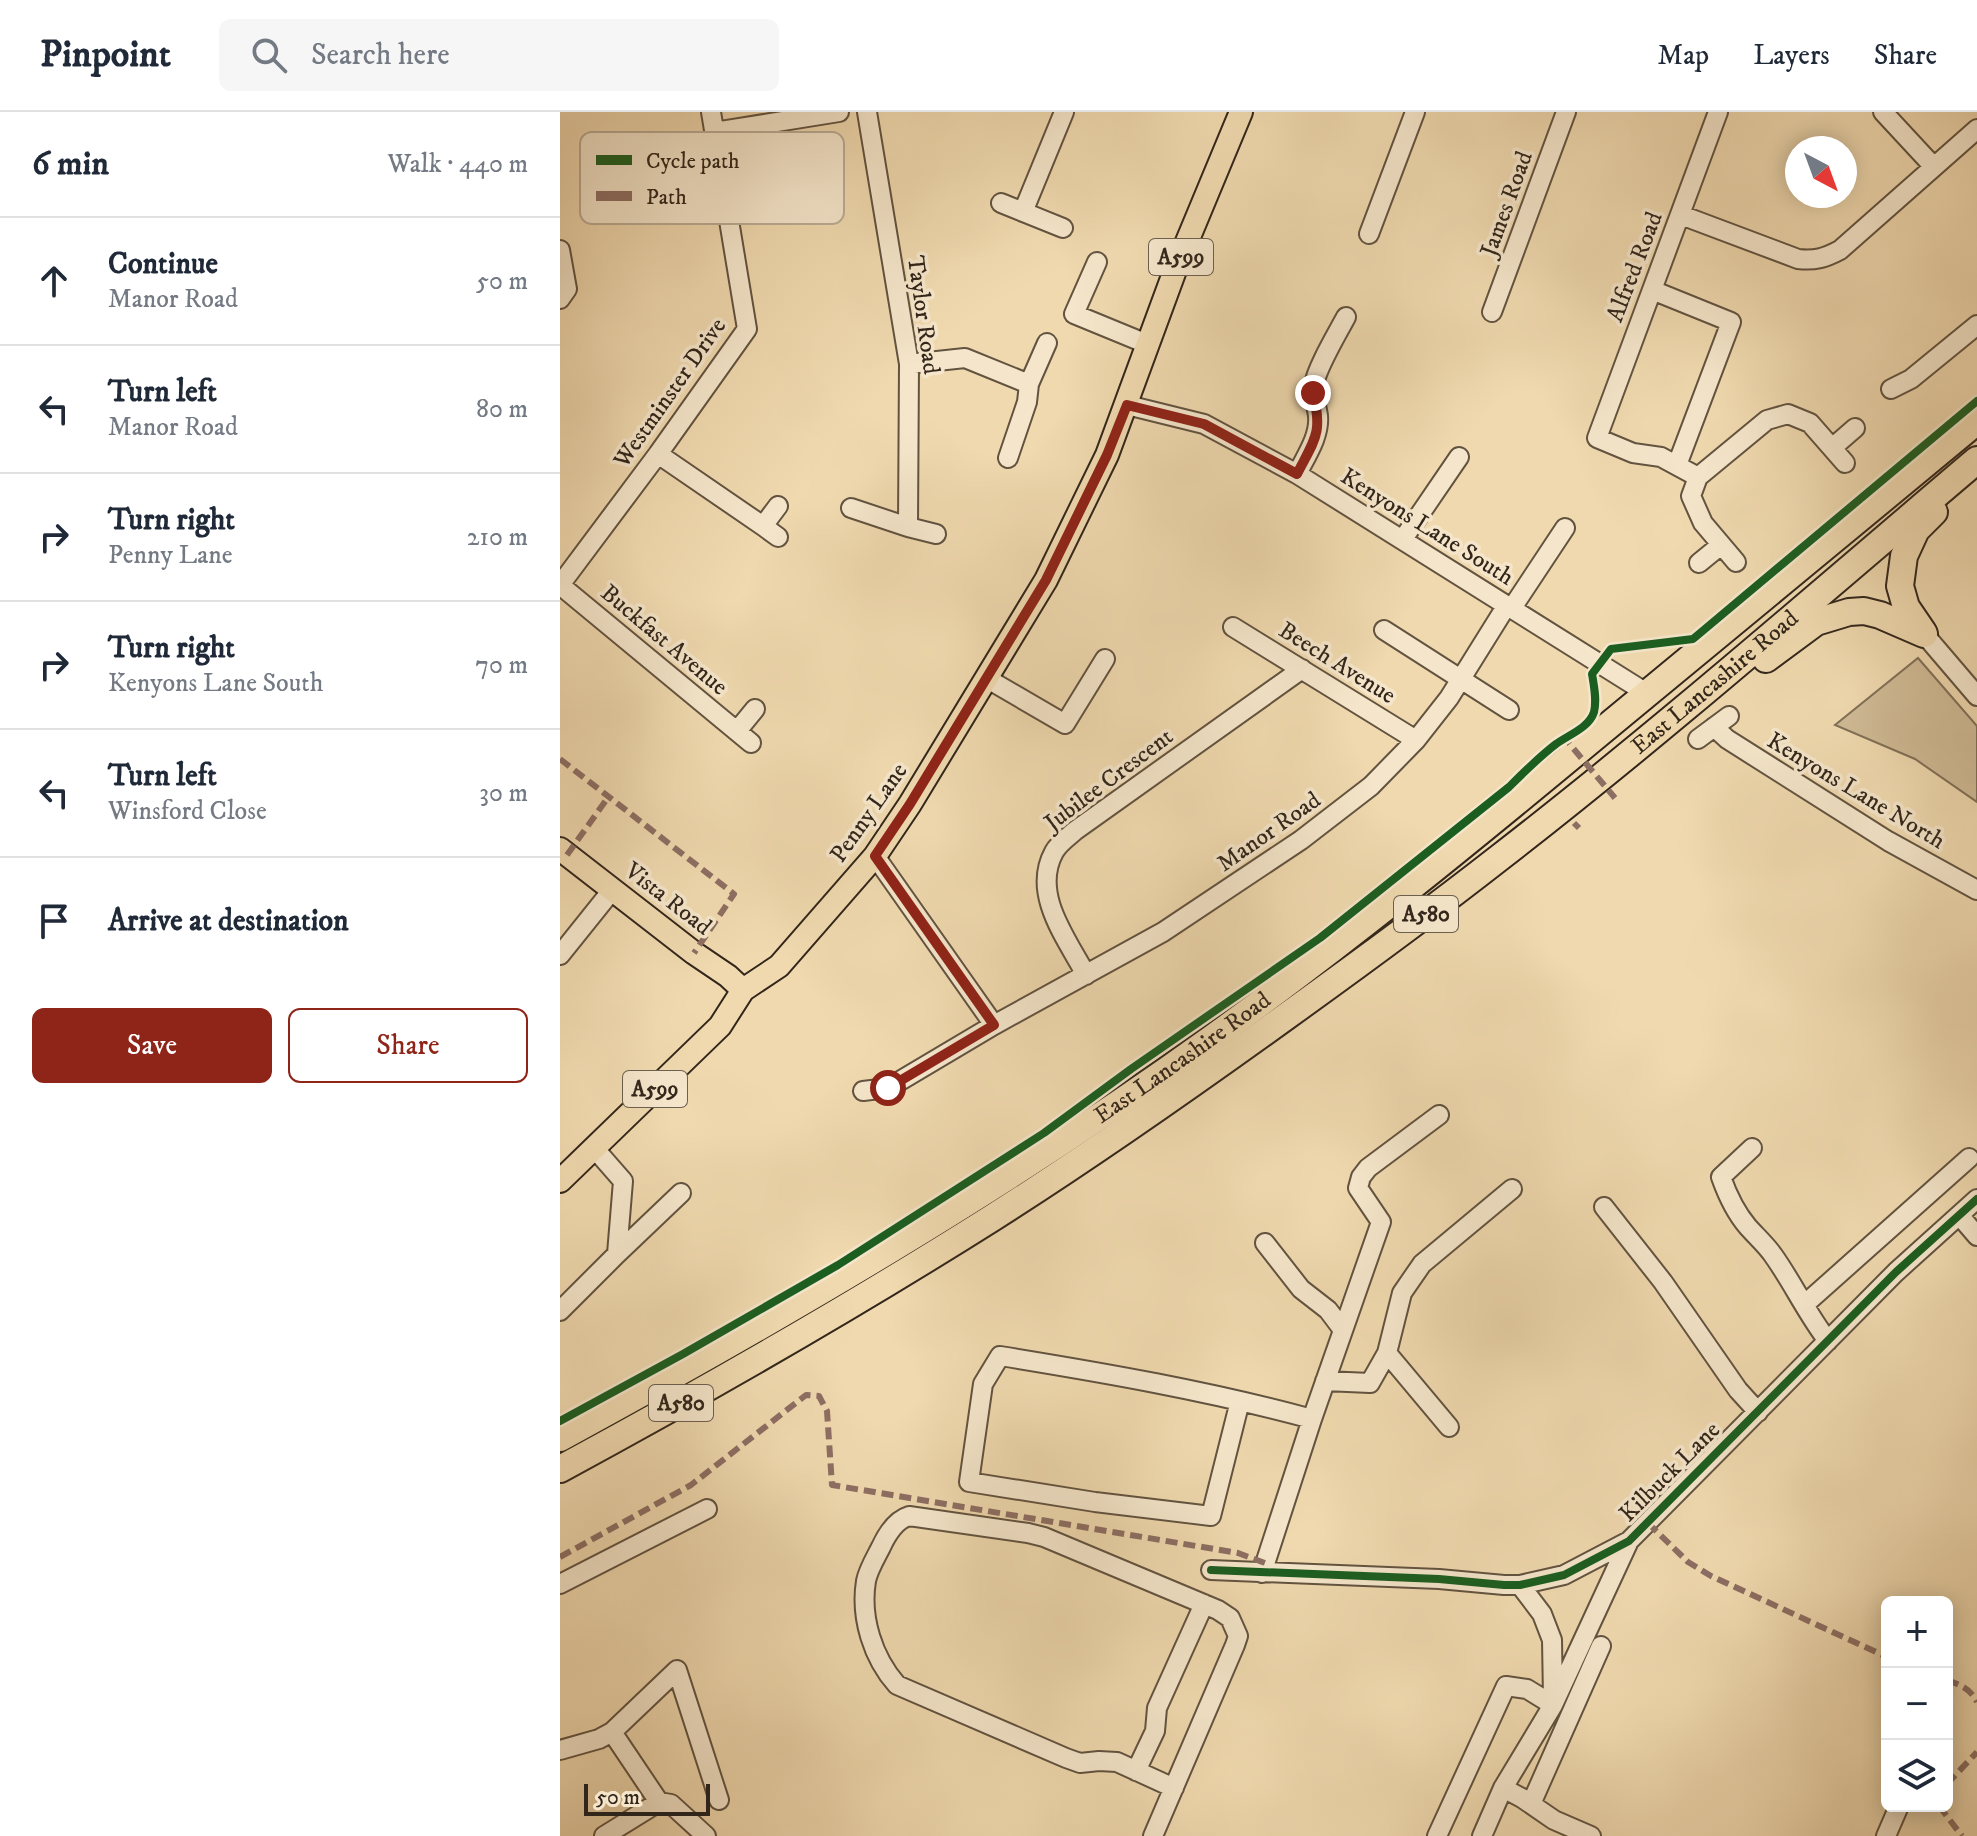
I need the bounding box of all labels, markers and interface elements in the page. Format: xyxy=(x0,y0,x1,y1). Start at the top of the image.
search box xyxy=(219,19,779,91)
text: Pinpoint xyxy=(40,31,171,79)
icon: search xyxy=(247,33,291,77)
text: Search here xyxy=(311,37,450,74)
text: Map xyxy=(1658,38,1709,73)
text: Layers xyxy=(1753,38,1830,73)
text: Share xyxy=(1874,38,1937,73)
legend xyxy=(580,132,844,224)
north arrow xyxy=(1785,136,1857,208)
text: 6 min xyxy=(32,143,109,185)
street label: James Road xyxy=(1473,147,1540,263)
text: Walk · 440 m xyxy=(388,148,528,181)
text: Cycle path xyxy=(646,148,740,175)
text: Path xyxy=(646,184,687,211)
street label: Alfred Road xyxy=(1600,208,1670,326)
road number: A599 xyxy=(1149,239,1213,275)
text: Continue xyxy=(108,246,218,283)
street label: Taylor Road xyxy=(900,254,946,376)
icon: ahead xyxy=(32,259,76,303)
text: 50 m xyxy=(476,265,528,298)
text: Manor Road xyxy=(108,283,238,316)
street label: Westminster Drive xyxy=(607,312,733,475)
text: Turn left xyxy=(108,374,217,411)
route end xyxy=(1295,375,1331,411)
icon: left xyxy=(32,387,76,431)
text: 80 m xyxy=(476,393,528,426)
text: Manor Road xyxy=(108,411,238,444)
street label: Kenyons Lane South xyxy=(1335,462,1520,593)
text: Turn right xyxy=(108,502,235,539)
icon: right xyxy=(32,515,76,559)
text: 210 m xyxy=(467,521,528,554)
text: Penny Lane xyxy=(108,539,232,572)
street label: Buckfast Avenue xyxy=(594,578,734,702)
street label: East Lancashire Road xyxy=(1625,604,1805,761)
street label: Beech Avenue xyxy=(1273,615,1401,711)
text: Turn right xyxy=(108,630,235,667)
icon: right xyxy=(32,643,76,687)
text: 70 m xyxy=(475,649,528,682)
text: Kenyons Lane South xyxy=(108,667,323,700)
street label: Jubilee Crescent xyxy=(1037,722,1180,839)
street label: Kenyons Lane North xyxy=(1761,726,1951,856)
street label: Penny Lane xyxy=(824,757,914,869)
text: Turn left xyxy=(108,758,217,795)
icon: left xyxy=(32,771,76,815)
text: 30 m xyxy=(479,777,528,810)
street label: Manor Road xyxy=(1211,785,1327,879)
text: Winsford Close xyxy=(108,795,267,828)
street label: Vista Road xyxy=(618,855,717,942)
road number: A580 xyxy=(1394,896,1458,932)
icon: arrive xyxy=(32,899,76,943)
text: Arrive at destination xyxy=(108,903,349,940)
street label: East Lancashire Road xyxy=(1089,985,1277,1131)
button: Save xyxy=(32,1008,272,1083)
button: Share xyxy=(288,1008,528,1083)
route start xyxy=(870,1070,906,1106)
road number: A599 xyxy=(623,1071,687,1107)
road number: A580 xyxy=(649,1385,713,1421)
street label: Kilbuck Lane xyxy=(1613,1415,1727,1529)
map controls xyxy=(1881,1596,1953,1812)
button: + xyxy=(1881,1596,1953,1668)
button: − xyxy=(1881,1668,1953,1740)
button: layers xyxy=(1881,1740,1953,1812)
scale bar xyxy=(584,1780,710,1816)
text: 50 m xyxy=(596,1784,640,1811)

